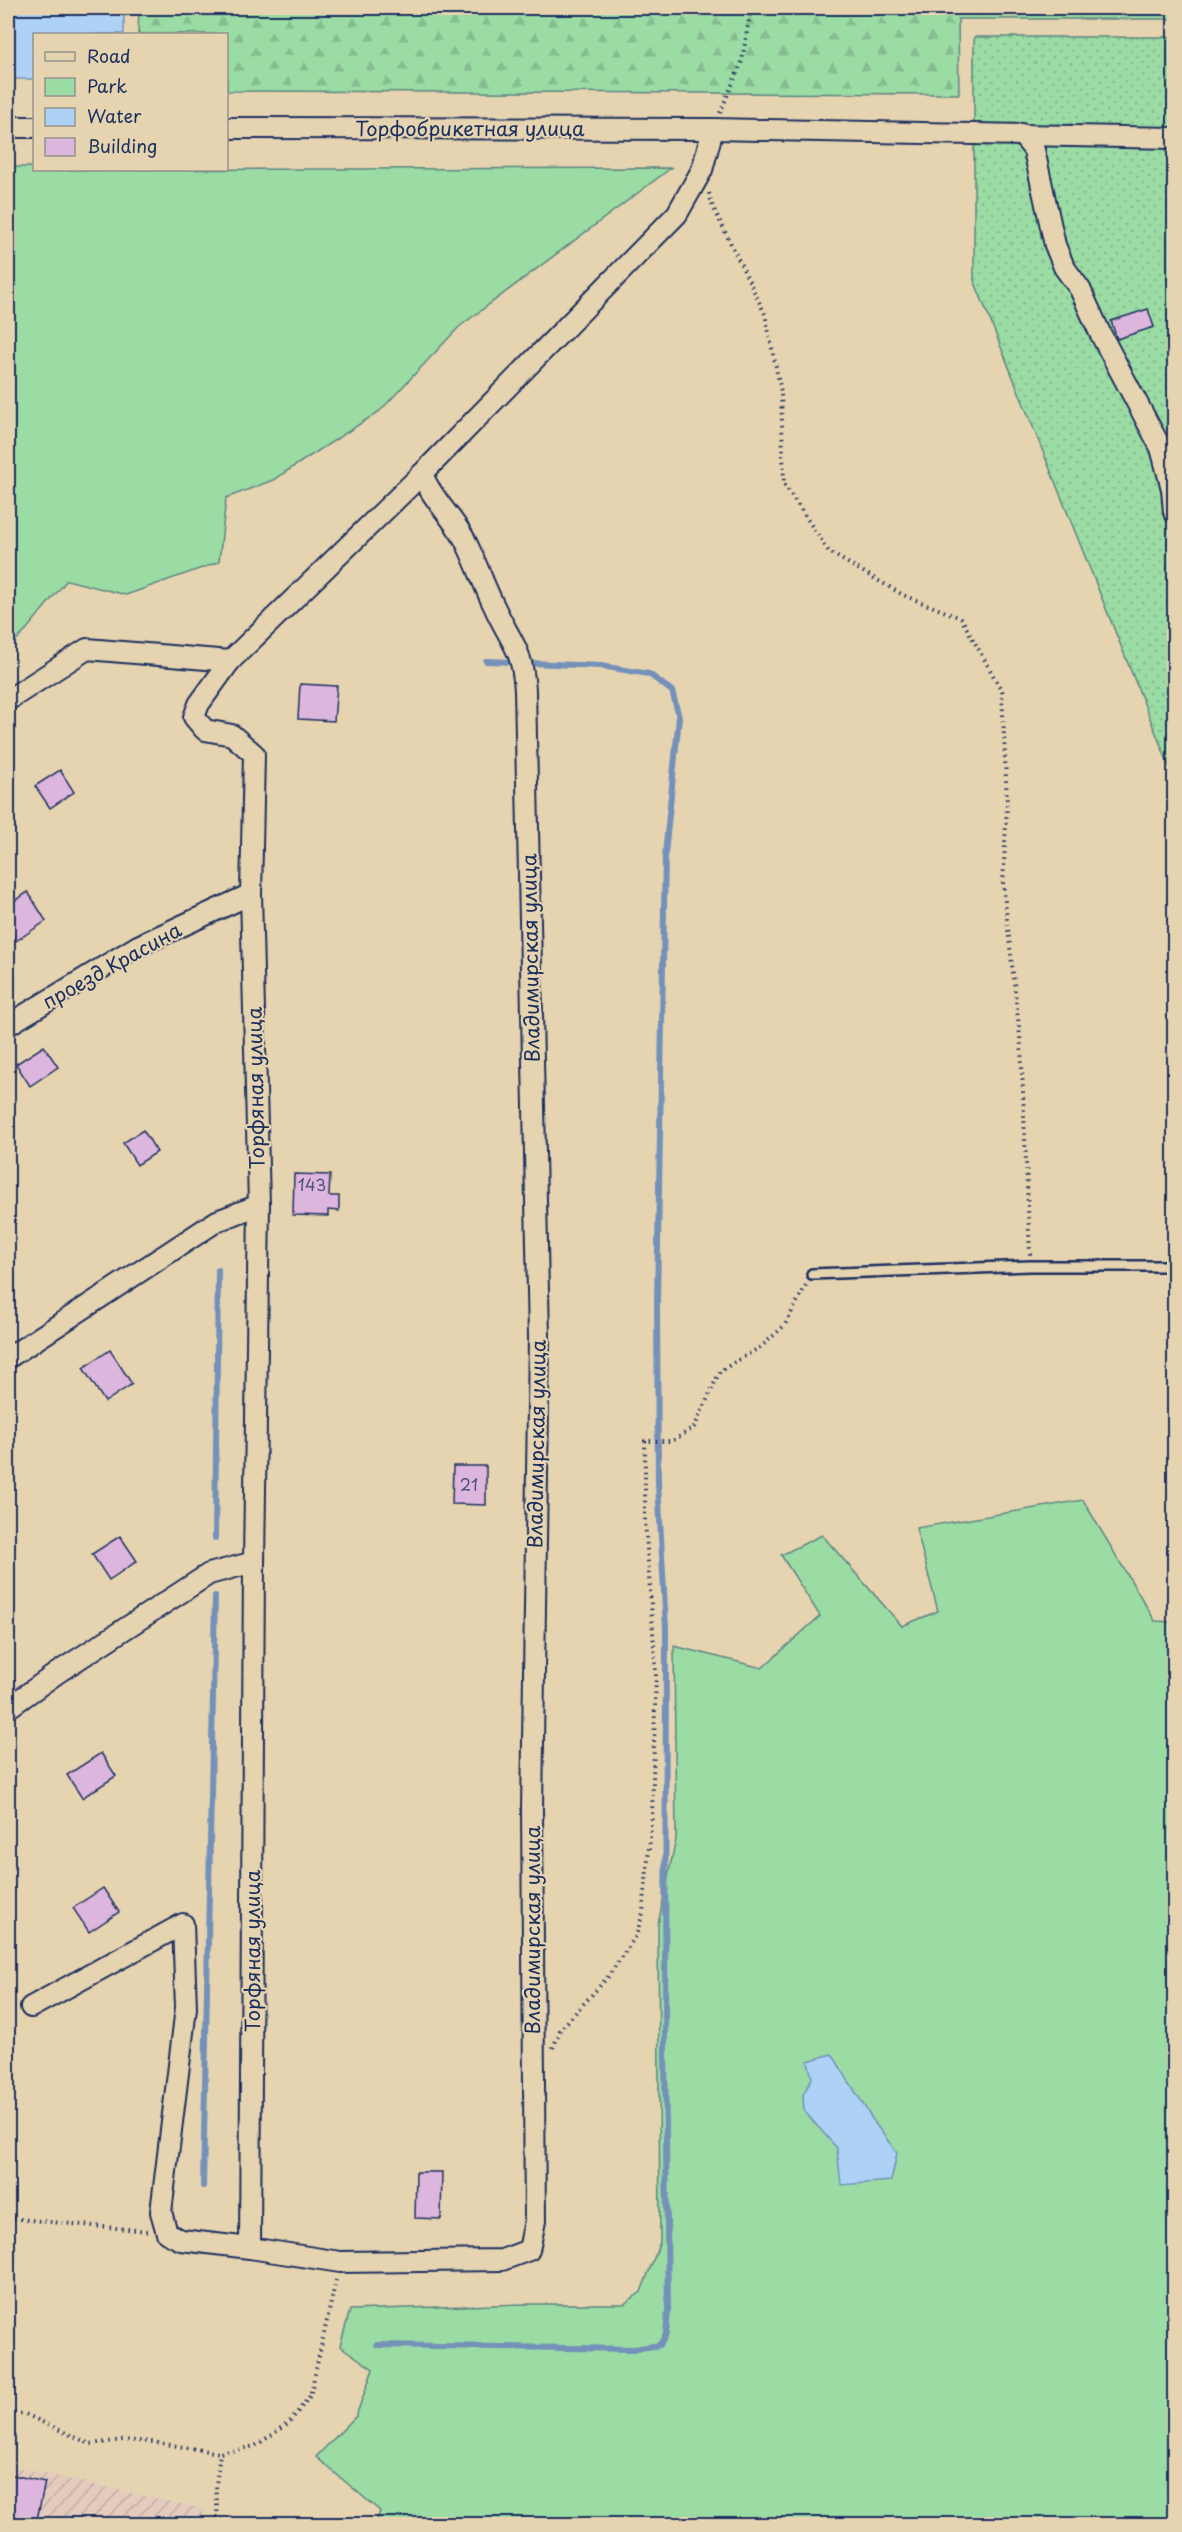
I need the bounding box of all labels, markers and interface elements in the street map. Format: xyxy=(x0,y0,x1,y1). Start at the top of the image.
legend xyxy=(33,33,228,171)
text: Road xyxy=(87,42,131,69)
text: Park xyxy=(87,72,127,99)
text: Water xyxy=(87,102,142,129)
street label: Торфобрикетная улица xyxy=(355,113,585,143)
text: Building xyxy=(87,132,157,159)
street label: Владимирская улица xyxy=(513,853,547,1063)
street label: проезд Красина xyxy=(36,914,187,1016)
street label: Торфяная улица xyxy=(239,1006,271,1170)
house number: 143 xyxy=(298,1172,326,1196)
street label: Владимирская улица xyxy=(519,1339,553,1549)
house number: 21 xyxy=(460,1472,478,1496)
street label: Владимирская улица xyxy=(517,1825,547,2034)
street label: Торфяная улица xyxy=(237,1869,267,2032)

